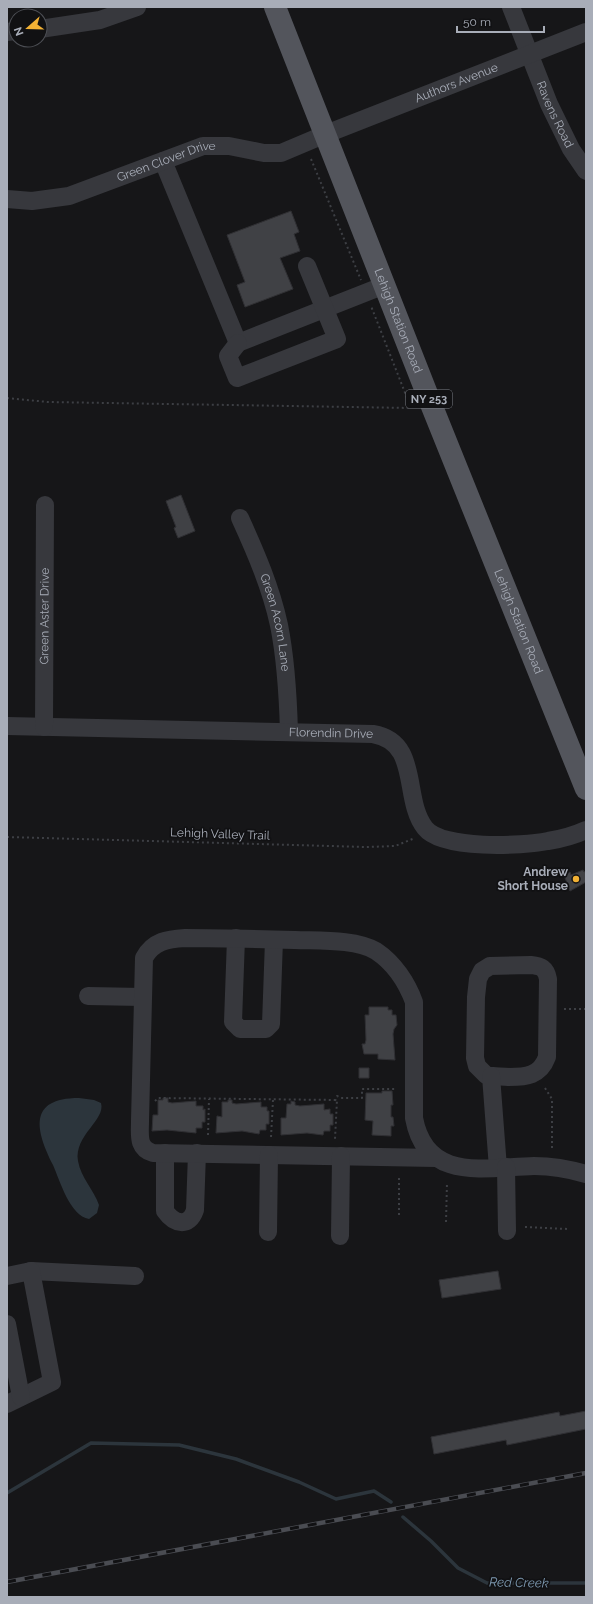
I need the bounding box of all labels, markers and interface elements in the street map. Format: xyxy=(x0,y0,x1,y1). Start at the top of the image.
north arrow xyxy=(8,8,48,48)
scale bar xyxy=(457,8,544,34)
text: 50 m xyxy=(463,15,491,29)
text: N xyxy=(12,25,27,37)
street label: Authors Avenue xyxy=(413,60,500,105)
street label: Ravens Road xyxy=(534,79,576,150)
street label: Green Clover Drive xyxy=(115,139,216,185)
street label: Lehigh Station Road xyxy=(371,266,425,375)
road number: NY 253 xyxy=(406,390,452,408)
street label: Lehigh Station Road xyxy=(491,567,546,676)
street label: Green Aster Drive xyxy=(37,568,52,664)
street label: Green Acorn Lane xyxy=(257,572,293,672)
street label: Florendin Drive xyxy=(289,725,373,741)
street label: Lehigh Valley Trail xyxy=(170,825,271,843)
place label: Andrew Short House xyxy=(497,865,569,893)
marker: Andrew Short House xyxy=(571,874,581,884)
water label: Red Creek xyxy=(489,1574,549,1591)

